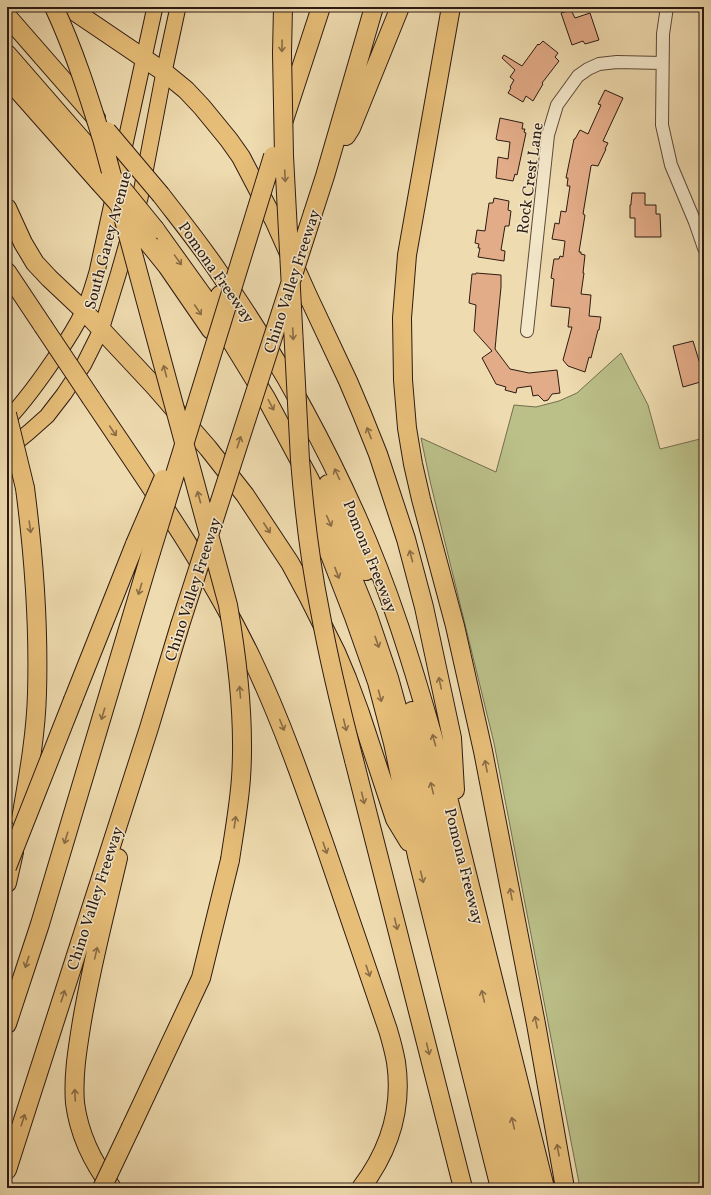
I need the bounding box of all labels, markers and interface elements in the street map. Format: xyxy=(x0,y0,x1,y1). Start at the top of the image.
one-way arrow xyxy=(278,39,286,52)
street label: Rock Crest Lane xyxy=(512,121,550,235)
street label: South Garey Avenue xyxy=(80,169,138,312)
one-way arrow xyxy=(282,169,289,182)
street label: Chino Valley Freeway xyxy=(259,206,327,356)
street label: Pomona Freeway xyxy=(172,218,259,329)
one-way arrow xyxy=(174,255,182,266)
one-way arrow xyxy=(194,304,202,315)
one-way arrow xyxy=(289,327,296,340)
one-way arrow xyxy=(161,365,168,378)
one-way arrow xyxy=(267,399,275,411)
one-way arrow xyxy=(109,425,117,436)
one-way arrow xyxy=(365,427,373,439)
one-way arrow xyxy=(236,436,244,448)
one-way arrow xyxy=(333,468,340,480)
one-way arrow xyxy=(195,491,202,504)
street label: Pomona Freeway xyxy=(337,497,402,617)
street label: Chino Valley Freeway xyxy=(160,514,228,664)
one-way arrow xyxy=(326,515,333,527)
one-way arrow xyxy=(26,520,34,533)
one-way arrow xyxy=(263,522,271,533)
one-way arrow xyxy=(407,550,414,563)
one-way arrow xyxy=(334,567,342,579)
one-way arrow xyxy=(136,582,143,595)
one-way arrow xyxy=(373,636,381,648)
one-way arrow xyxy=(435,677,443,690)
one-way arrow xyxy=(236,686,243,699)
one-way arrow xyxy=(377,689,385,702)
one-way arrow xyxy=(99,707,106,720)
one-way arrow xyxy=(278,719,286,731)
one-way arrow xyxy=(342,719,349,732)
one-way arrow xyxy=(429,734,437,747)
one-way arrow xyxy=(482,760,490,773)
one-way arrow xyxy=(428,782,436,795)
one-way arrow xyxy=(360,791,367,804)
street label: Pomona Freeway xyxy=(438,806,488,928)
one-way arrow xyxy=(231,816,239,829)
street label: Chino Valley Freeway xyxy=(62,823,130,973)
one-way arrow xyxy=(62,831,69,844)
one-way arrow xyxy=(322,841,330,853)
one-way arrow xyxy=(419,870,427,883)
one-way arrow xyxy=(507,888,515,901)
one-way arrow xyxy=(392,917,400,930)
one-way arrow xyxy=(93,946,101,959)
one-way arrow xyxy=(23,956,31,968)
one-way arrow xyxy=(364,964,372,976)
one-way arrow xyxy=(60,990,67,1003)
one-way arrow xyxy=(478,990,486,1003)
one-way arrow xyxy=(531,1015,539,1028)
one-way arrow xyxy=(425,1043,432,1056)
one-way arrow xyxy=(71,1089,78,1102)
one-way arrow xyxy=(20,1114,28,1126)
one-way arrow xyxy=(509,1117,516,1130)
one-way arrow xyxy=(554,1143,562,1156)

